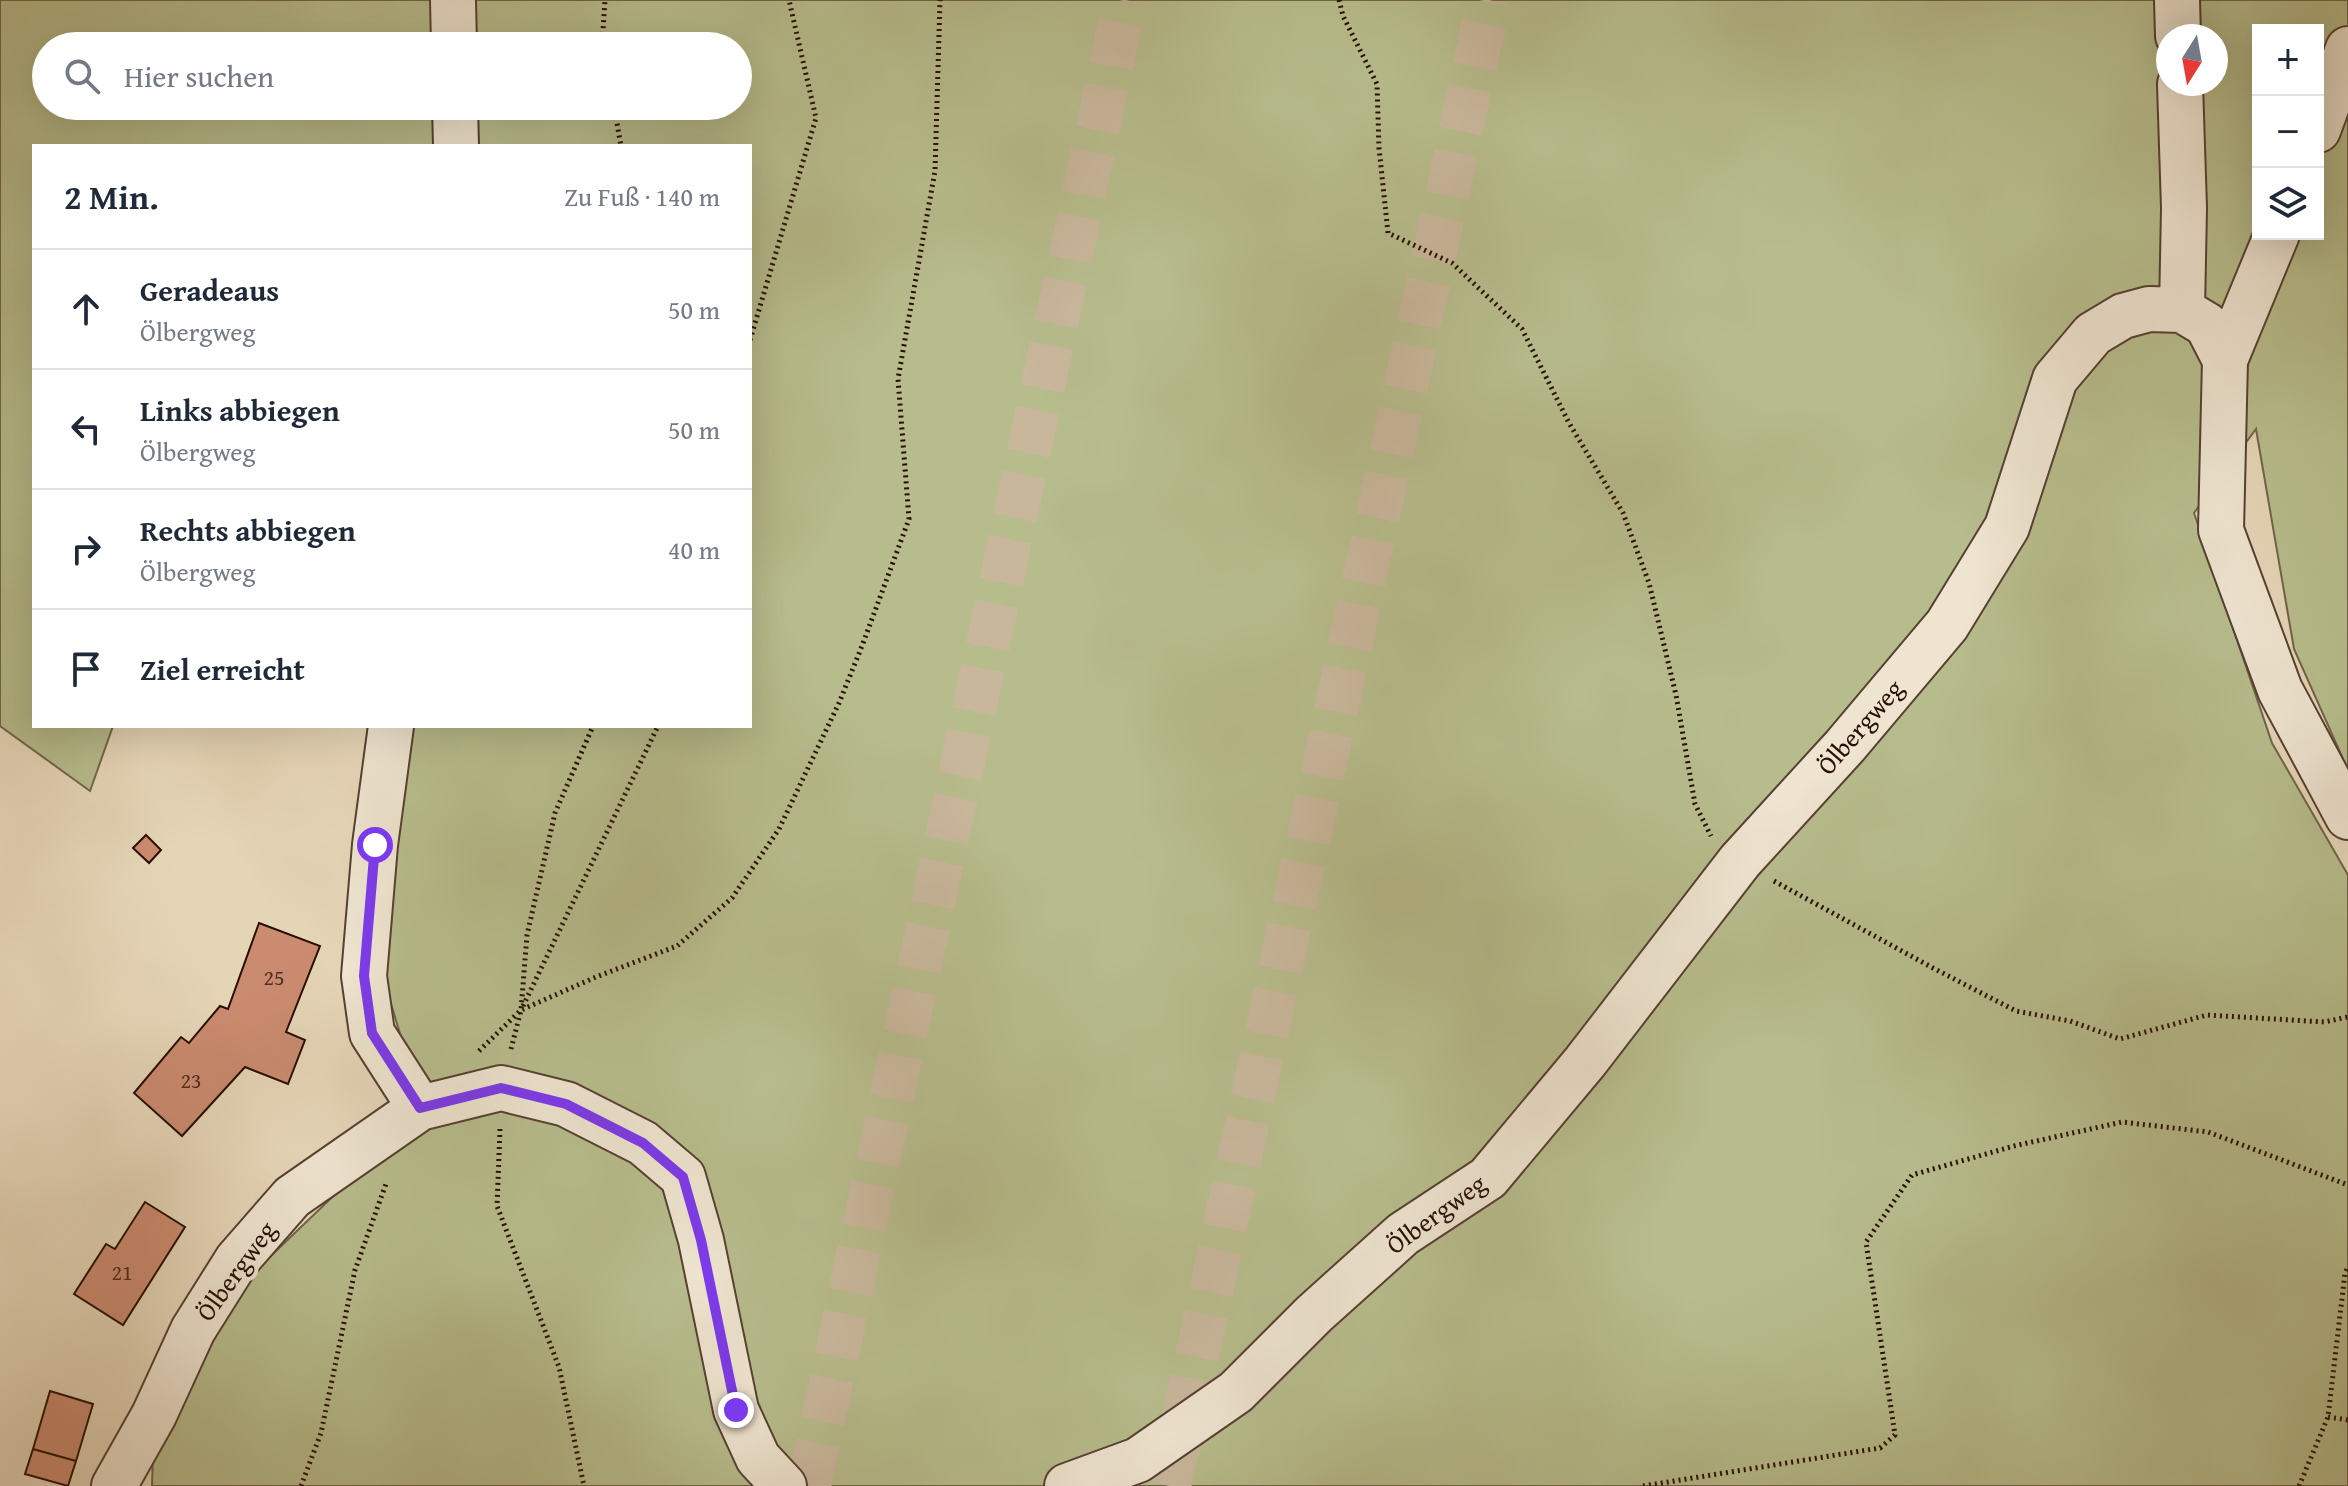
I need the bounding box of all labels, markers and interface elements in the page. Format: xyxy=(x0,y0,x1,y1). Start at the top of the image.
north arrow xyxy=(2156,24,2228,96)
map controls xyxy=(2252,24,2324,240)
button: + xyxy=(2252,24,2324,96)
search box xyxy=(32,32,752,120)
icon: search xyxy=(60,54,104,98)
text: Hier suchen xyxy=(124,54,274,98)
button: − xyxy=(2252,96,2324,168)
button: layers xyxy=(2252,168,2324,240)
text: 2 Min. xyxy=(64,172,159,221)
text: Zu Fuß · 140 m xyxy=(564,177,720,216)
text: Geradeaus xyxy=(140,268,279,312)
icon: ahead xyxy=(64,287,108,331)
text: 50 m xyxy=(668,290,720,329)
text: Ölbergweg xyxy=(140,312,255,351)
text: Links abbiegen xyxy=(140,388,340,432)
icon: left xyxy=(64,407,108,451)
text: 50 m xyxy=(668,410,720,449)
text: Ölbergweg xyxy=(140,432,255,471)
text: Rechts abbiegen xyxy=(140,508,356,552)
icon: right xyxy=(64,527,108,571)
text: 40 m xyxy=(668,530,720,569)
text: Ölbergweg xyxy=(140,552,255,591)
icon: arrive xyxy=(64,647,108,691)
text: Ziel erreicht xyxy=(140,647,305,691)
street label: Ölbergweg xyxy=(1807,670,1912,783)
route start xyxy=(357,827,393,863)
house number: 25 xyxy=(263,961,285,993)
house number: 23 xyxy=(180,1064,202,1096)
street label: Ölbergweg xyxy=(1378,1164,1494,1263)
street label: Ölbergweg xyxy=(186,1212,285,1329)
house number: 21 xyxy=(111,1256,133,1288)
route end xyxy=(718,1392,754,1428)

